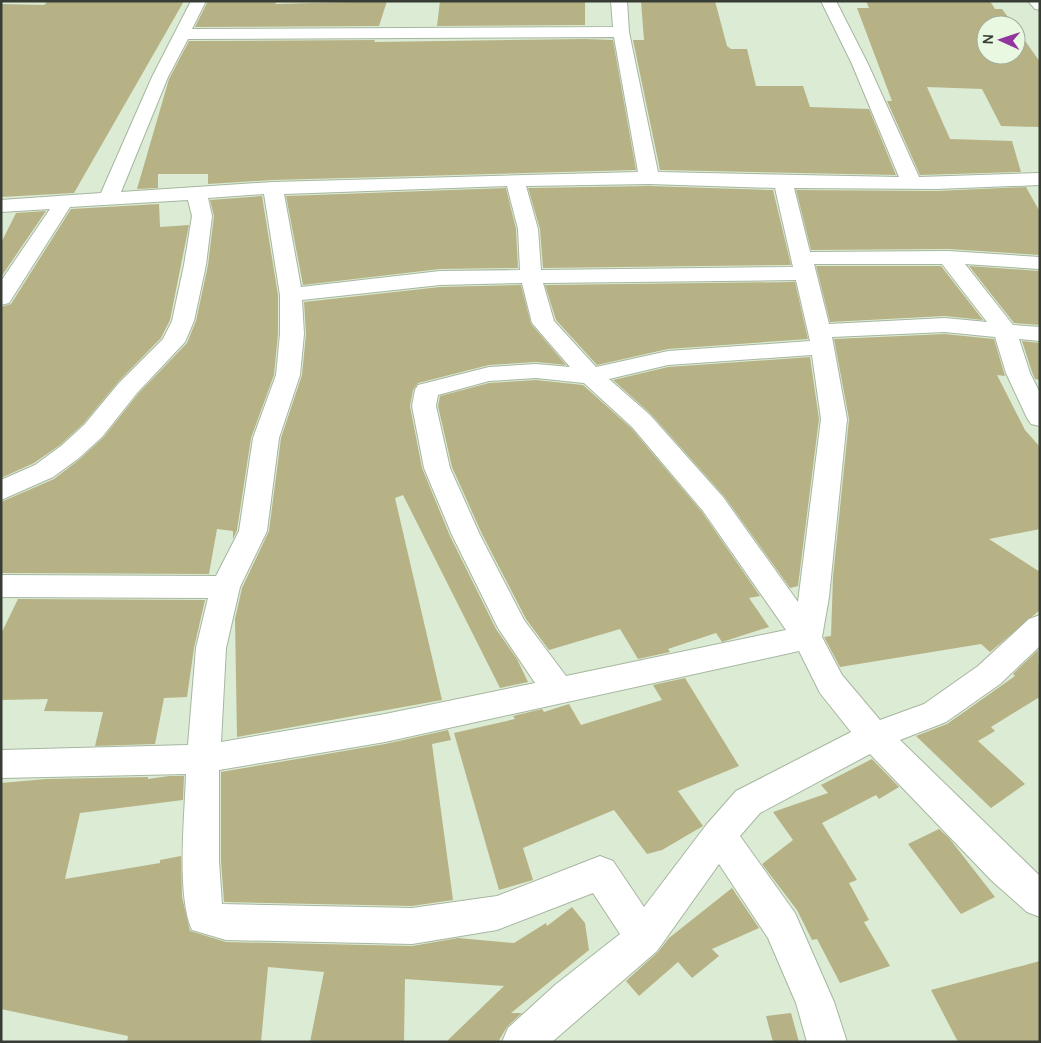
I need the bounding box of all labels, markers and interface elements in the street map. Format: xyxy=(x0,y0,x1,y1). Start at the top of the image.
north arrow xyxy=(976,15,1026,65)
text: N xyxy=(978,34,997,45)

